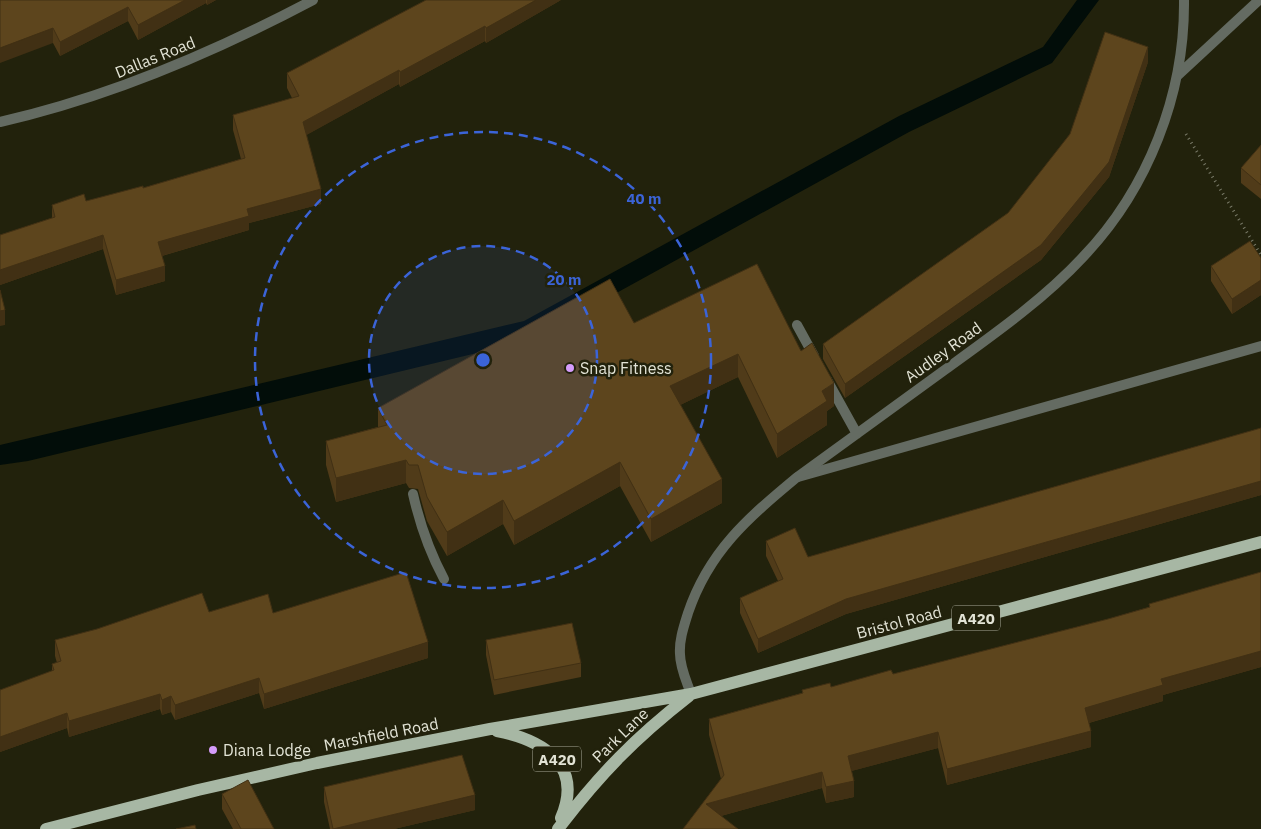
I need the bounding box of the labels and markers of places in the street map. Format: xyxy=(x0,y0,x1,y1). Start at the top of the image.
centre of rings xyxy=(474,351,492,369)
place label: Snap Fitness xyxy=(580,358,672,378)
marker: Snap Fitness xyxy=(564,362,576,374)
place label: Diana Lodge xyxy=(223,740,311,760)
marker: Diana Lodge xyxy=(207,744,219,756)

